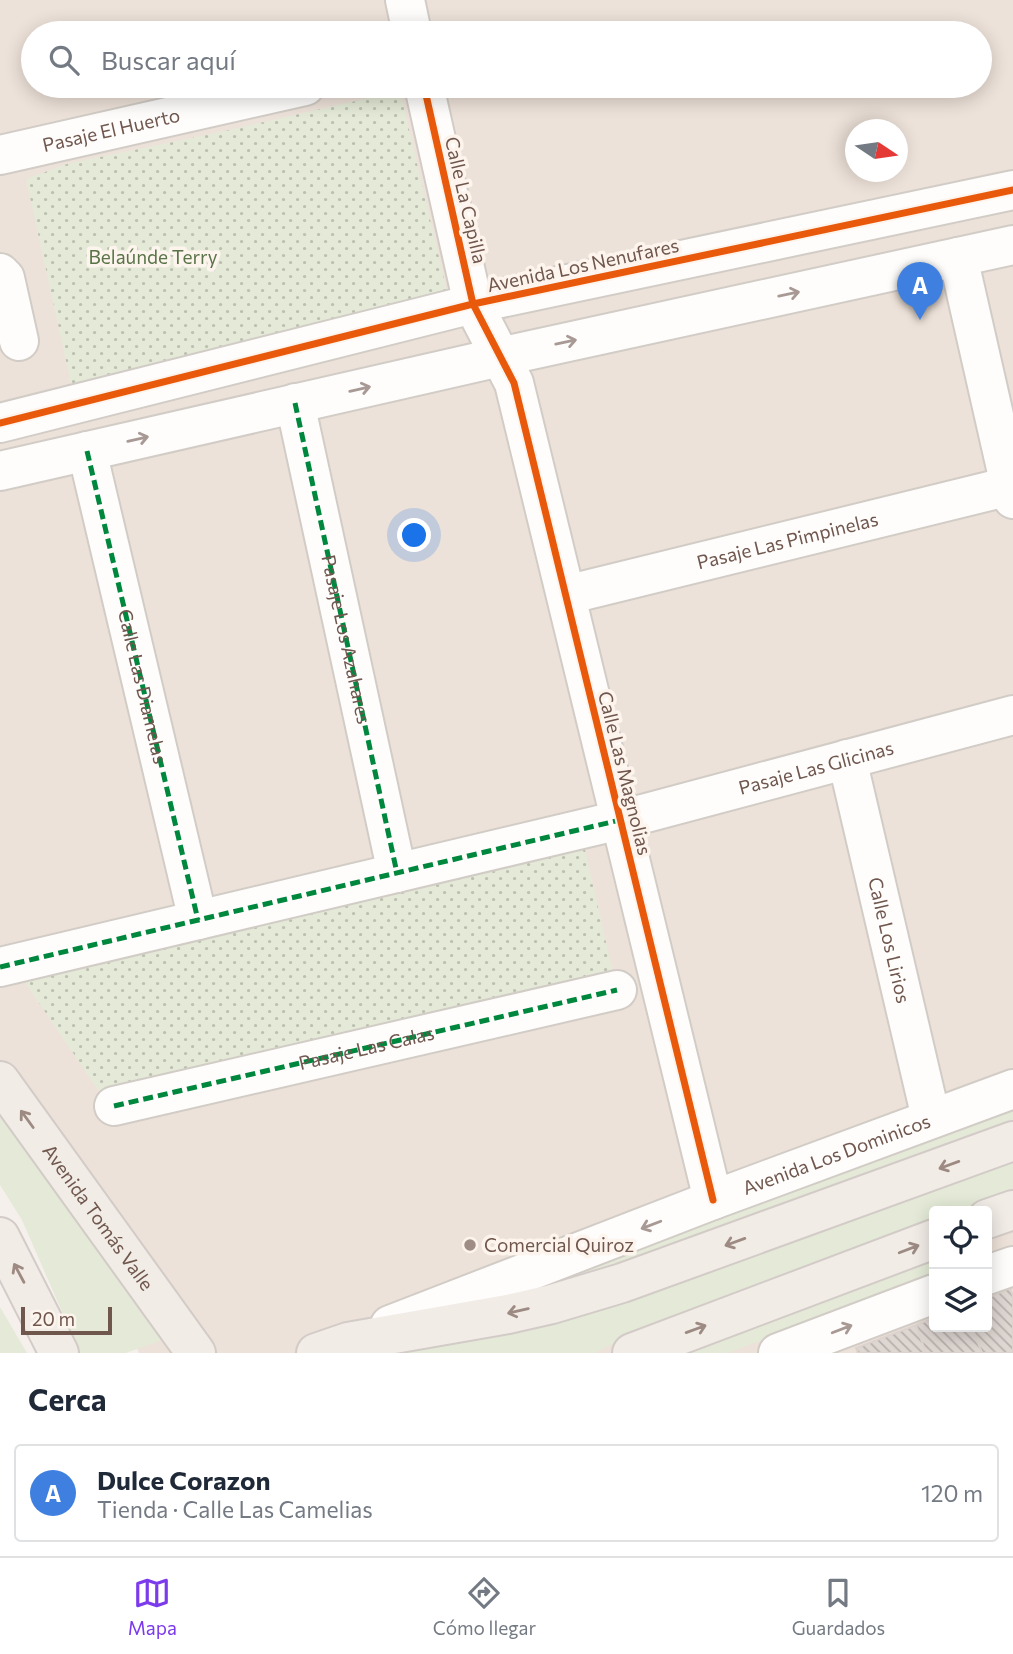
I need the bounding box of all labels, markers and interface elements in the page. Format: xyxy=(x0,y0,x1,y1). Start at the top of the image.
search box xyxy=(21,21,992,98)
icon: search xyxy=(45,41,83,79)
text: Buscar aquí xyxy=(101,44,236,75)
street label: Pasaje El Huerto xyxy=(40,103,182,156)
north arrow xyxy=(845,119,908,182)
street label: Calle La Capilla xyxy=(441,134,492,266)
street label: Avenida Los Nenufares xyxy=(485,233,681,296)
park label: Belaúnde Terry xyxy=(89,245,218,268)
pin: A xyxy=(897,262,943,320)
one-way arrow xyxy=(777,287,799,300)
one-way arrow xyxy=(554,335,577,349)
one-way arrow xyxy=(348,381,371,395)
one-way arrow xyxy=(126,432,149,446)
street label: Pasaje Las Pimpinelas xyxy=(694,507,880,573)
your location xyxy=(397,518,431,552)
street label: Pasaje Los Azahares xyxy=(317,553,376,726)
street label: Calle Las Diamelas xyxy=(114,607,173,766)
street label: Calle Las Magnolias xyxy=(594,689,657,857)
street label: Pasaje Las Glicinas xyxy=(736,735,896,799)
street label: Calle Los Lirios xyxy=(864,875,916,1005)
street label: Pasaje Las Calas xyxy=(296,1021,436,1074)
street label: Avenida Los Dominicos xyxy=(739,1109,933,1199)
one-way arrow xyxy=(20,1110,34,1129)
street label: Avenida Tomás Valle xyxy=(38,1139,159,1295)
one-way arrow xyxy=(938,1160,960,1172)
map controls xyxy=(929,1206,992,1332)
button: locate xyxy=(929,1206,992,1269)
one-way arrow xyxy=(640,1219,662,1232)
place label: Comercial Quiroz xyxy=(484,1233,634,1256)
marker: Comercial Quiroz xyxy=(462,1237,478,1253)
one-way arrow xyxy=(724,1237,746,1249)
one-way arrow xyxy=(898,1241,920,1254)
one-way arrow xyxy=(11,1263,25,1284)
button: layers xyxy=(929,1269,992,1332)
scale bar xyxy=(21,1304,112,1336)
one-way arrow xyxy=(508,1306,530,1319)
text: 20 m xyxy=(32,1307,75,1330)
one-way arrow xyxy=(685,1322,707,1334)
one-way arrow xyxy=(830,1322,852,1334)
text: Cerca xyxy=(28,1380,107,1417)
text: Dulce Corazon xyxy=(97,1464,271,1495)
text: A xyxy=(45,1479,61,1507)
text: 120 m xyxy=(921,1479,983,1507)
text: Tienda · Calle Las Camelias xyxy=(97,1495,373,1523)
tab: Mapa xyxy=(128,1574,177,1639)
tab: Cómo llegar xyxy=(433,1574,536,1639)
tab: Guardados xyxy=(792,1574,885,1639)

